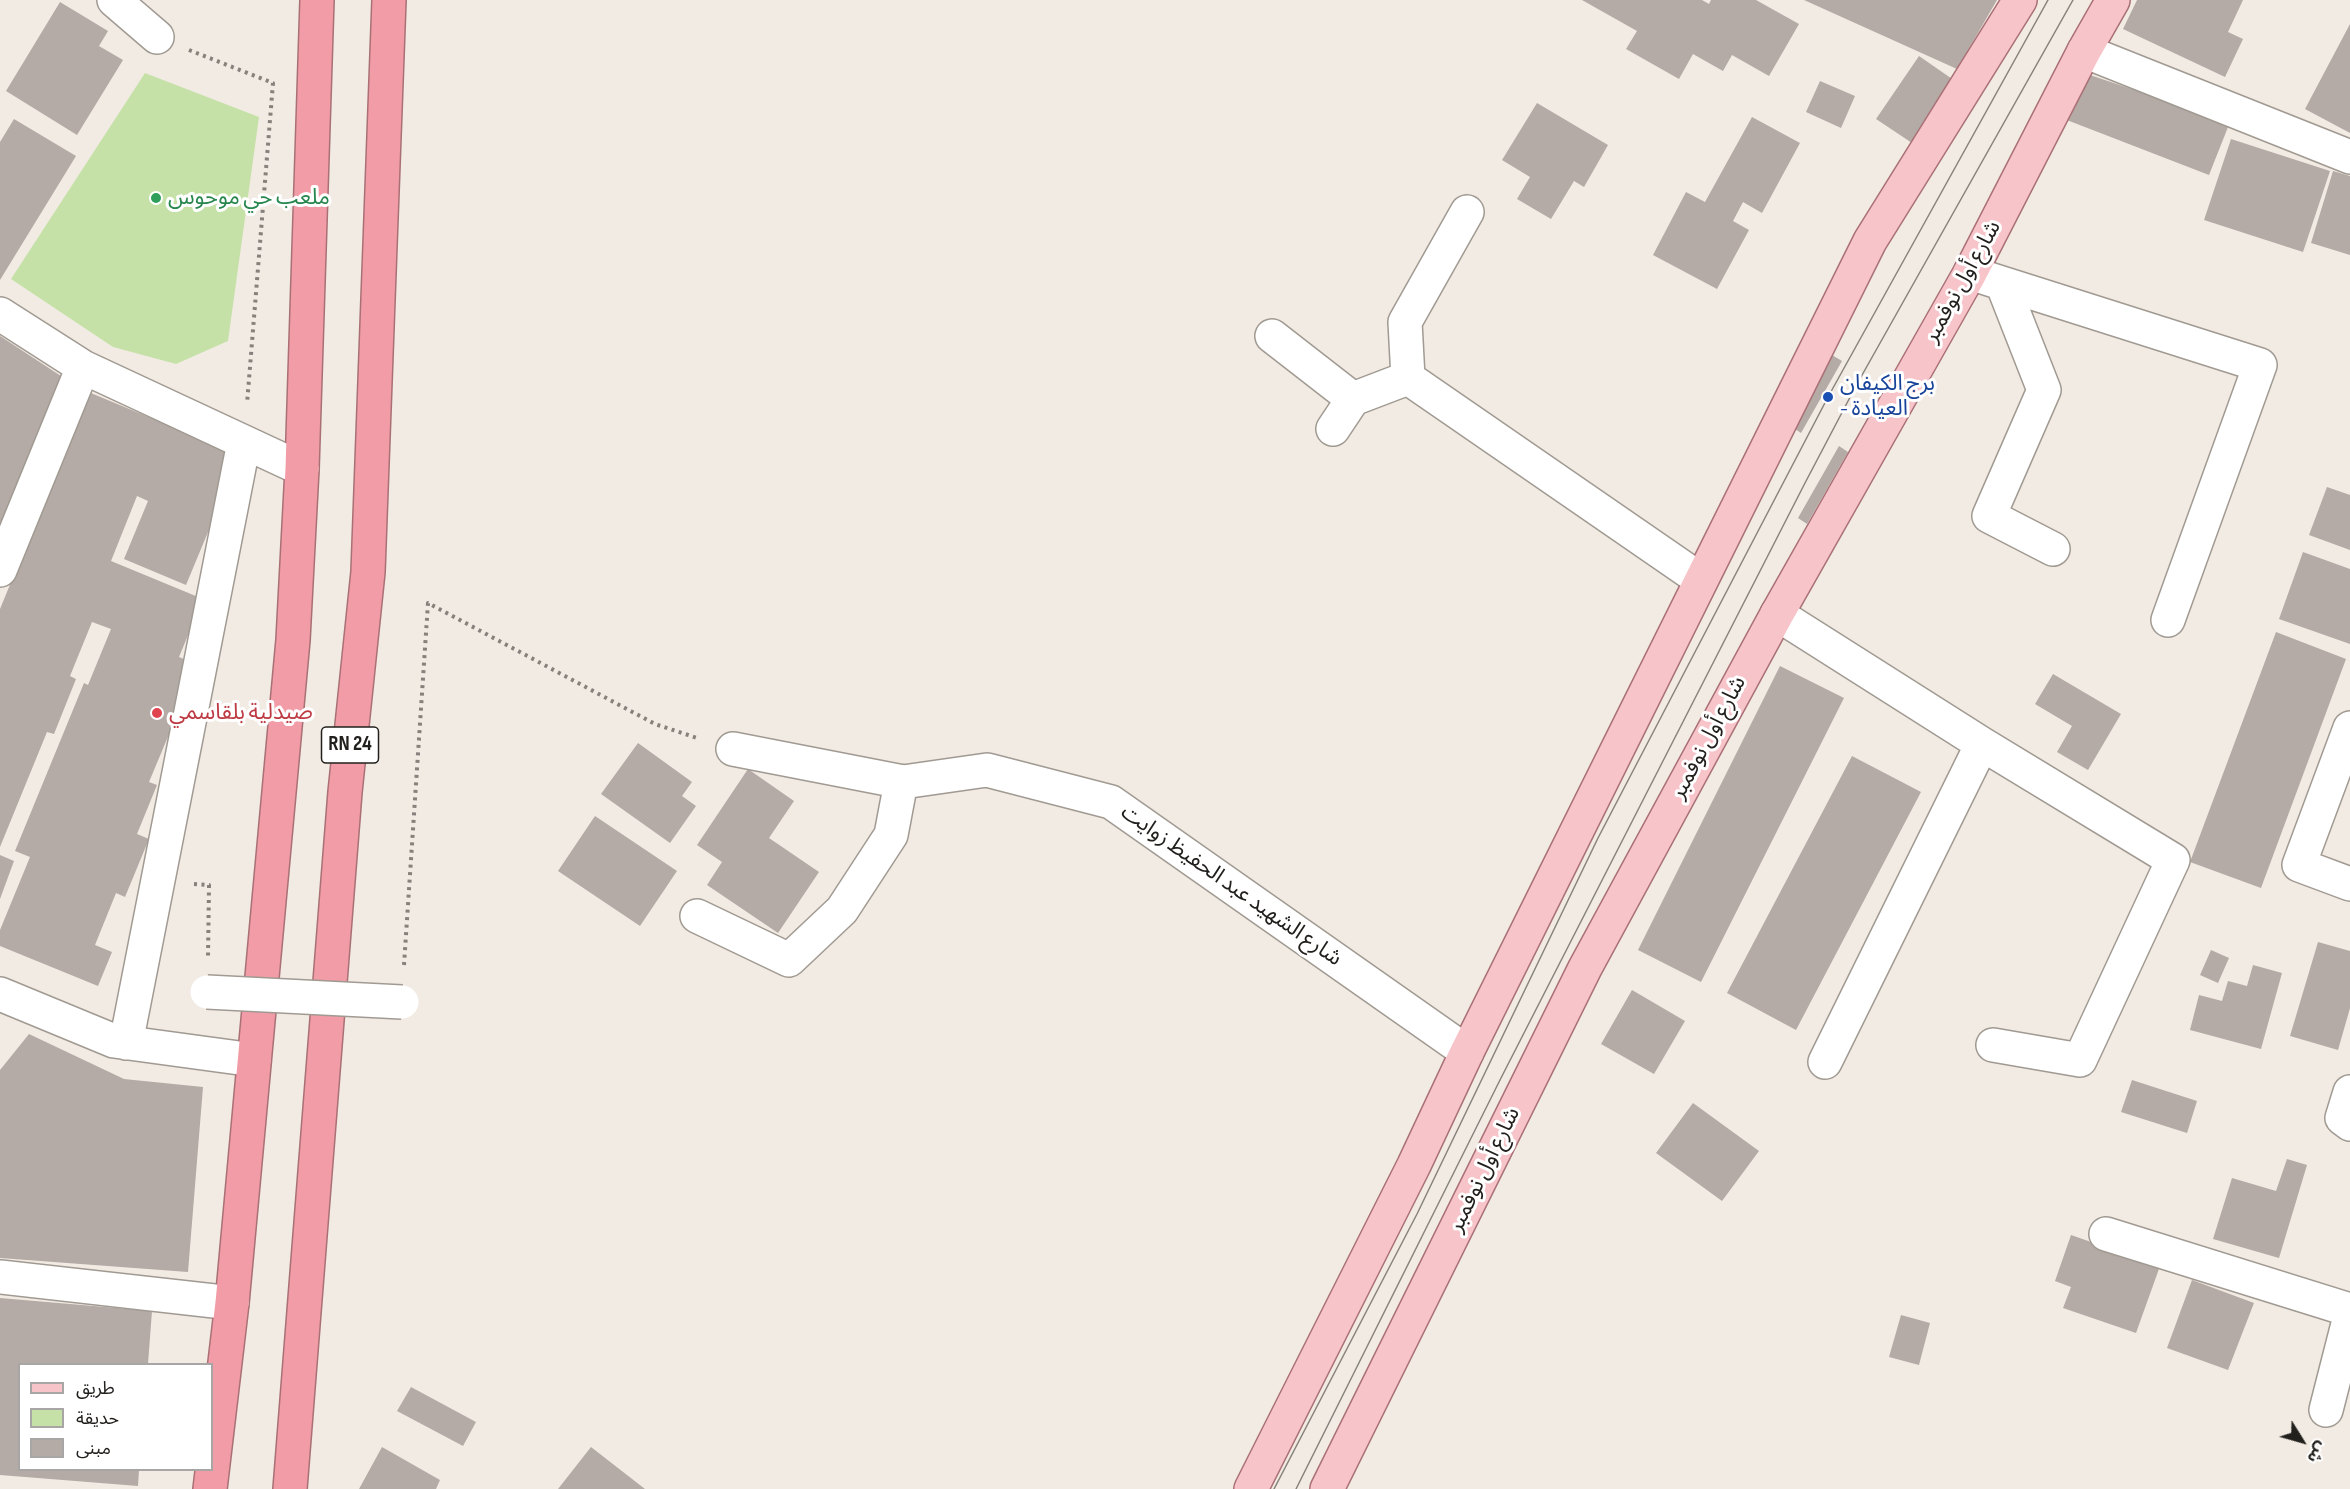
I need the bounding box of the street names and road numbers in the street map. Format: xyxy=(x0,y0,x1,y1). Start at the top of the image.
street label: شارع أول نوفمبر xyxy=(1919,216,2007,348)
street label: شارع أول نوفمبر xyxy=(1666,672,1752,804)
road number: RN 24 xyxy=(322,727,378,763)
street label: شارع الشهيد عبد الحفيظ زوايت xyxy=(1115,799,1347,973)
street label: شارع أول نوفمبر xyxy=(1443,1103,1527,1237)

